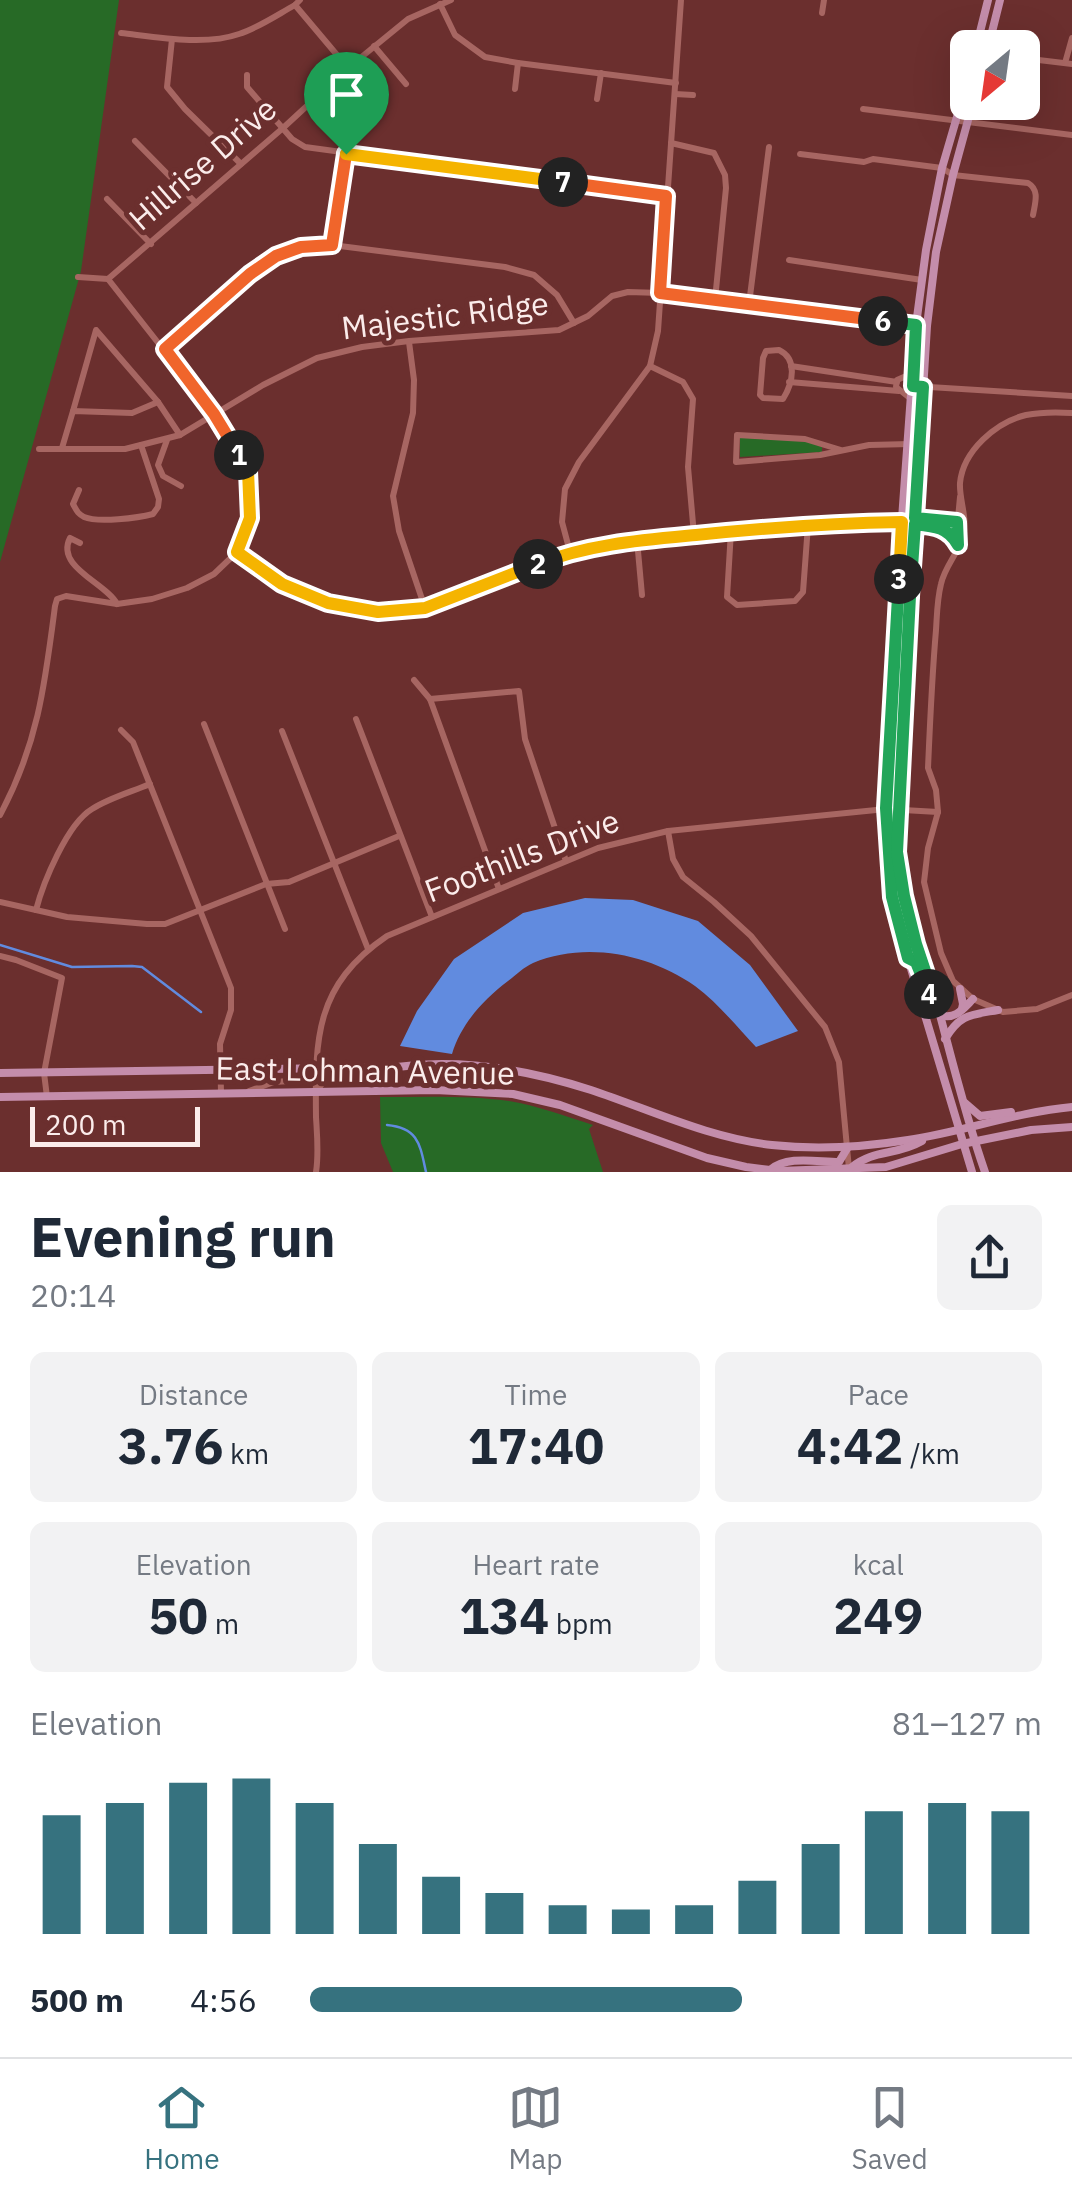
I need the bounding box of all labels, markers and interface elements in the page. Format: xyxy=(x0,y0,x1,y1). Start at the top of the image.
north arrow xyxy=(950,30,1040,120)
map controls xyxy=(950,30,1040,120)
pin xyxy=(304,52,389,155)
icon: arrive xyxy=(319,67,374,122)
street label: Hillrise Drive xyxy=(120,88,285,239)
pin: 7 xyxy=(538,157,588,207)
text: 7 xyxy=(555,163,571,200)
street label: Majestic Ridge xyxy=(339,281,551,349)
pin: 6 xyxy=(858,296,908,346)
text: 6 xyxy=(875,302,891,339)
pin: 1 xyxy=(214,430,264,480)
text: 1 xyxy=(231,436,247,473)
pin: 2 xyxy=(513,539,563,589)
text: 2 xyxy=(530,545,546,582)
pin: 3 xyxy=(874,554,924,604)
text: 3 xyxy=(891,560,907,597)
street label: Foothills Drive xyxy=(418,799,625,911)
pin: 4 xyxy=(904,969,954,1019)
text: 4 xyxy=(921,975,937,1012)
street label: East Lohman Avenue xyxy=(215,1046,515,1094)
scale bar xyxy=(30,1102,200,1146)
text: 200 m xyxy=(45,1106,126,1143)
text: Evening run xyxy=(30,1201,336,1272)
button: share xyxy=(937,1205,1042,1310)
text: 20:14 xyxy=(30,1274,116,1316)
text: Distance xyxy=(139,1376,248,1413)
text: Time xyxy=(505,1376,567,1413)
text: Pace xyxy=(848,1376,909,1413)
text: 3.76 xyxy=(118,1413,224,1478)
text: 17:40 xyxy=(468,1413,604,1478)
text: 4:42 xyxy=(797,1413,903,1478)
text: km xyxy=(224,1435,269,1472)
text: /km xyxy=(903,1435,960,1472)
text: Elevation xyxy=(136,1546,252,1583)
text: Heart rate xyxy=(472,1546,600,1583)
text: kcal xyxy=(853,1546,904,1583)
text: 50 xyxy=(148,1583,208,1648)
text: 134 xyxy=(459,1583,549,1648)
text: 249 xyxy=(833,1583,923,1648)
text: m xyxy=(208,1605,239,1642)
text: bpm xyxy=(549,1605,613,1642)
text: Elevation xyxy=(30,1702,163,1744)
text: 81–127 m xyxy=(892,1702,1042,1744)
text: 500 m xyxy=(30,1979,124,2021)
text: 4:56 xyxy=(190,1979,257,2021)
tab: Home xyxy=(144,2080,220,2177)
tab: Map xyxy=(508,2080,563,2177)
tab: Saved xyxy=(852,2080,928,2177)

